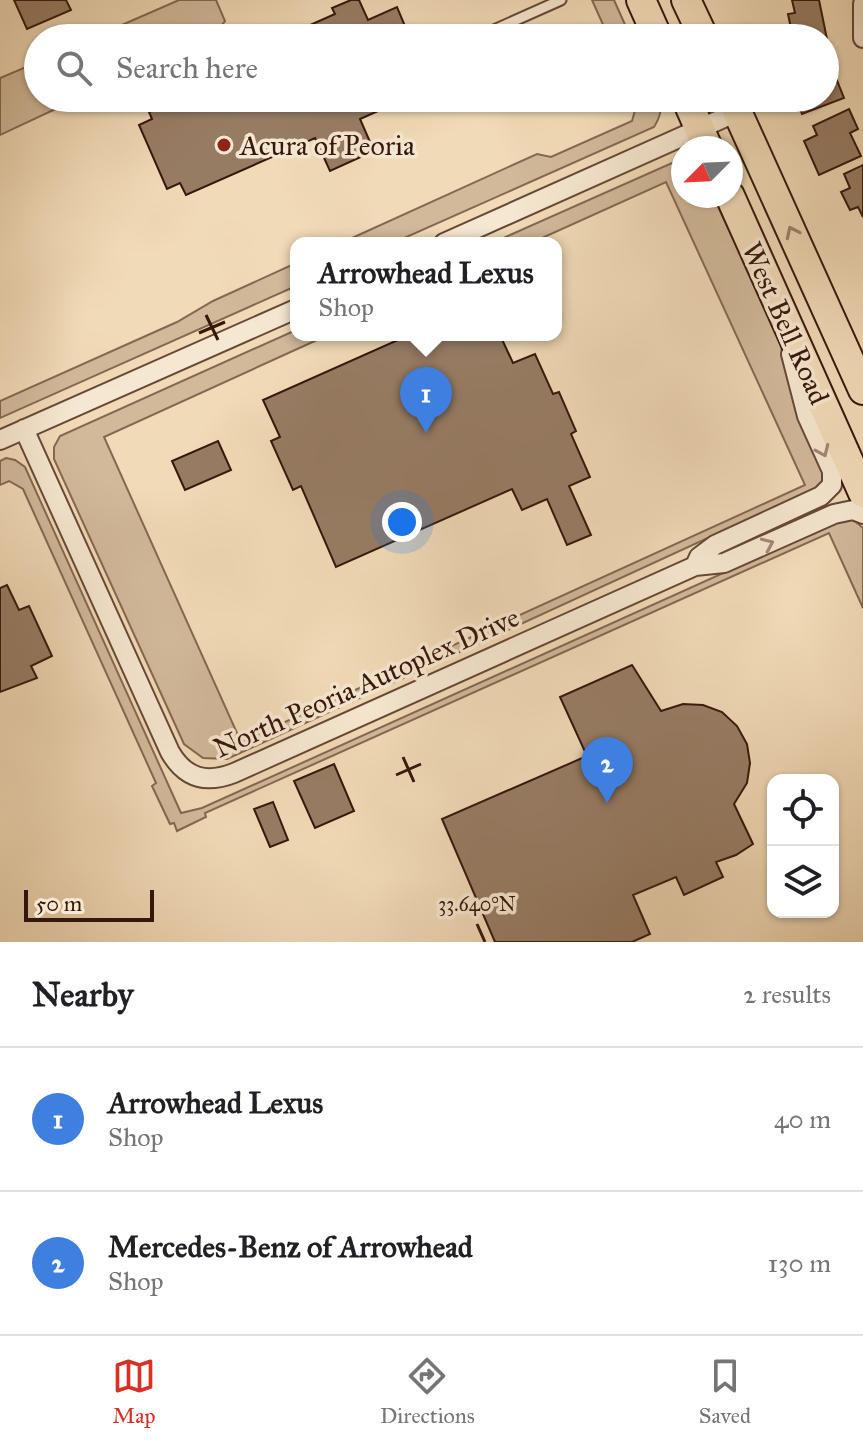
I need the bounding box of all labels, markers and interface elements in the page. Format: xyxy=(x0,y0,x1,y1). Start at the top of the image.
search box xyxy=(24,24,839,112)
icon: search xyxy=(52,46,96,90)
text: Search here xyxy=(116,50,258,86)
place label: Acura of Peoria xyxy=(239,128,415,163)
marker: Acura of Peoria xyxy=(215,136,233,154)
north arrow xyxy=(671,136,743,208)
one-way arrow xyxy=(785,225,801,240)
street label: West Bell Road xyxy=(734,236,837,410)
popup xyxy=(290,237,562,341)
text: Arrowhead Lexus xyxy=(318,255,534,291)
text: Shop xyxy=(318,291,374,323)
pin: 1 xyxy=(400,367,452,433)
one-way arrow xyxy=(813,443,829,457)
your location xyxy=(382,502,422,542)
one-way arrow xyxy=(760,537,774,553)
street label: North Peoria Autoplex Drive xyxy=(208,599,524,766)
pin: 2 xyxy=(581,737,633,803)
map controls xyxy=(767,774,839,918)
button: locate xyxy=(767,774,839,846)
button: layers xyxy=(767,846,839,918)
scale bar xyxy=(24,886,154,922)
text: 50 m xyxy=(36,890,82,917)
text: 33.640°N xyxy=(438,892,516,916)
text: Nearby xyxy=(32,974,134,1015)
text: 2 results xyxy=(743,978,831,1010)
text: Arrowhead Lexus xyxy=(108,1085,323,1121)
text: 1 xyxy=(53,1103,63,1135)
text: 40 m xyxy=(774,1103,831,1135)
text: Shop xyxy=(108,1121,164,1153)
text: Mercedes-Benz of Arrowhead xyxy=(108,1229,473,1265)
text: 2 xyxy=(52,1247,64,1279)
text: 130 m xyxy=(768,1247,831,1279)
text: Shop xyxy=(108,1265,164,1297)
tab: Map xyxy=(112,1354,156,1429)
tab: Directions xyxy=(380,1354,475,1429)
tab: Saved xyxy=(699,1354,751,1429)

